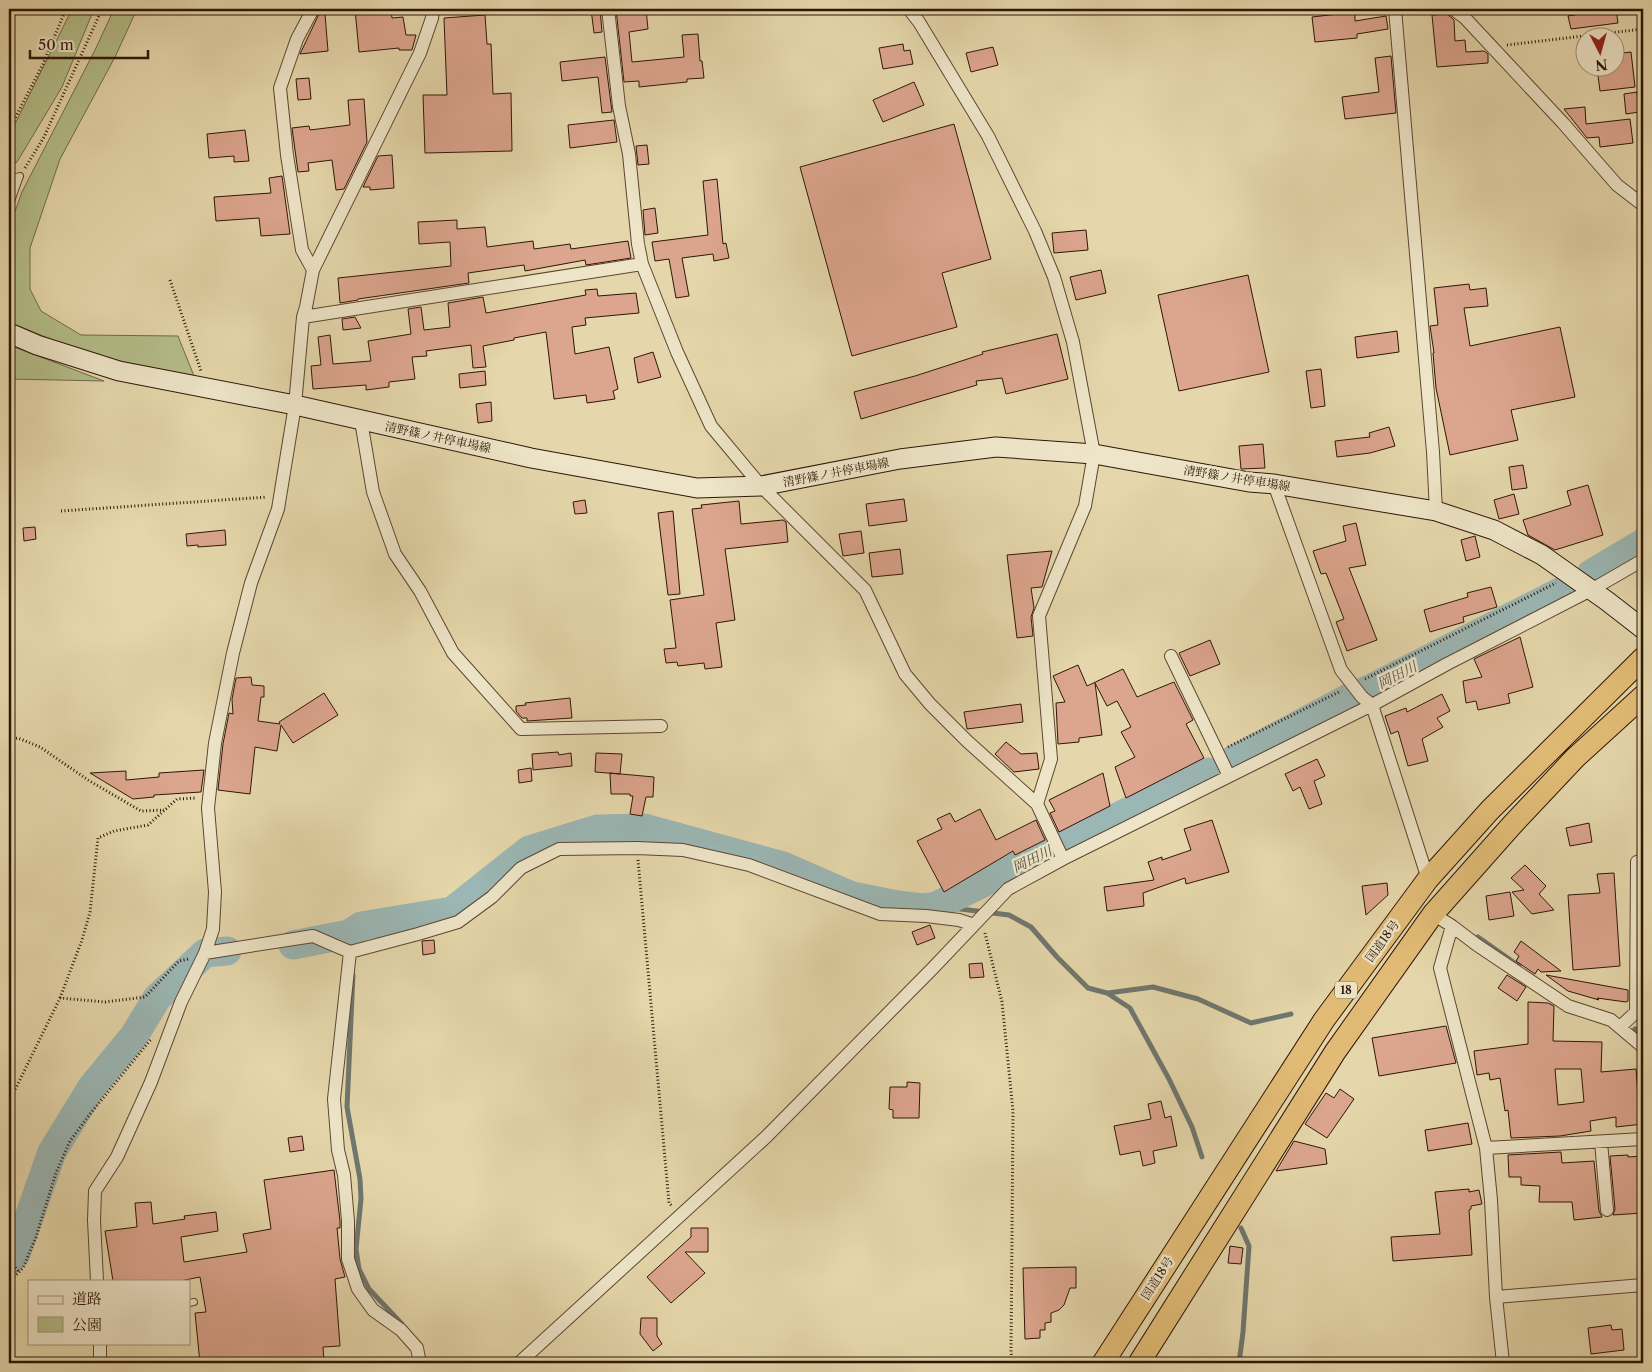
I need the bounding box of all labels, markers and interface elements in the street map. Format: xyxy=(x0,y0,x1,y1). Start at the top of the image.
scale bar xyxy=(30,28,148,60)
north arrow xyxy=(1574,28,1624,78)
text: 50 m xyxy=(38,35,74,54)
text: N xyxy=(1594,55,1608,75)
street label: 清野篠ノ井停車場線 xyxy=(384,418,492,456)
street label: 清野篠ノ井停車場線 xyxy=(782,454,890,490)
street label: 清野篠ノ井停車場線 xyxy=(1182,462,1292,494)
water label: 岡田川 xyxy=(1374,657,1422,693)
water label: 岡田川 xyxy=(1009,841,1057,876)
street label: 国道18号 xyxy=(1362,917,1402,965)
road number: 18 xyxy=(1335,982,1357,998)
street label: 国道18号 xyxy=(1138,1254,1176,1302)
legend xyxy=(28,1280,190,1344)
text: 道路 xyxy=(72,1289,102,1308)
text: 公園 xyxy=(72,1315,102,1334)

